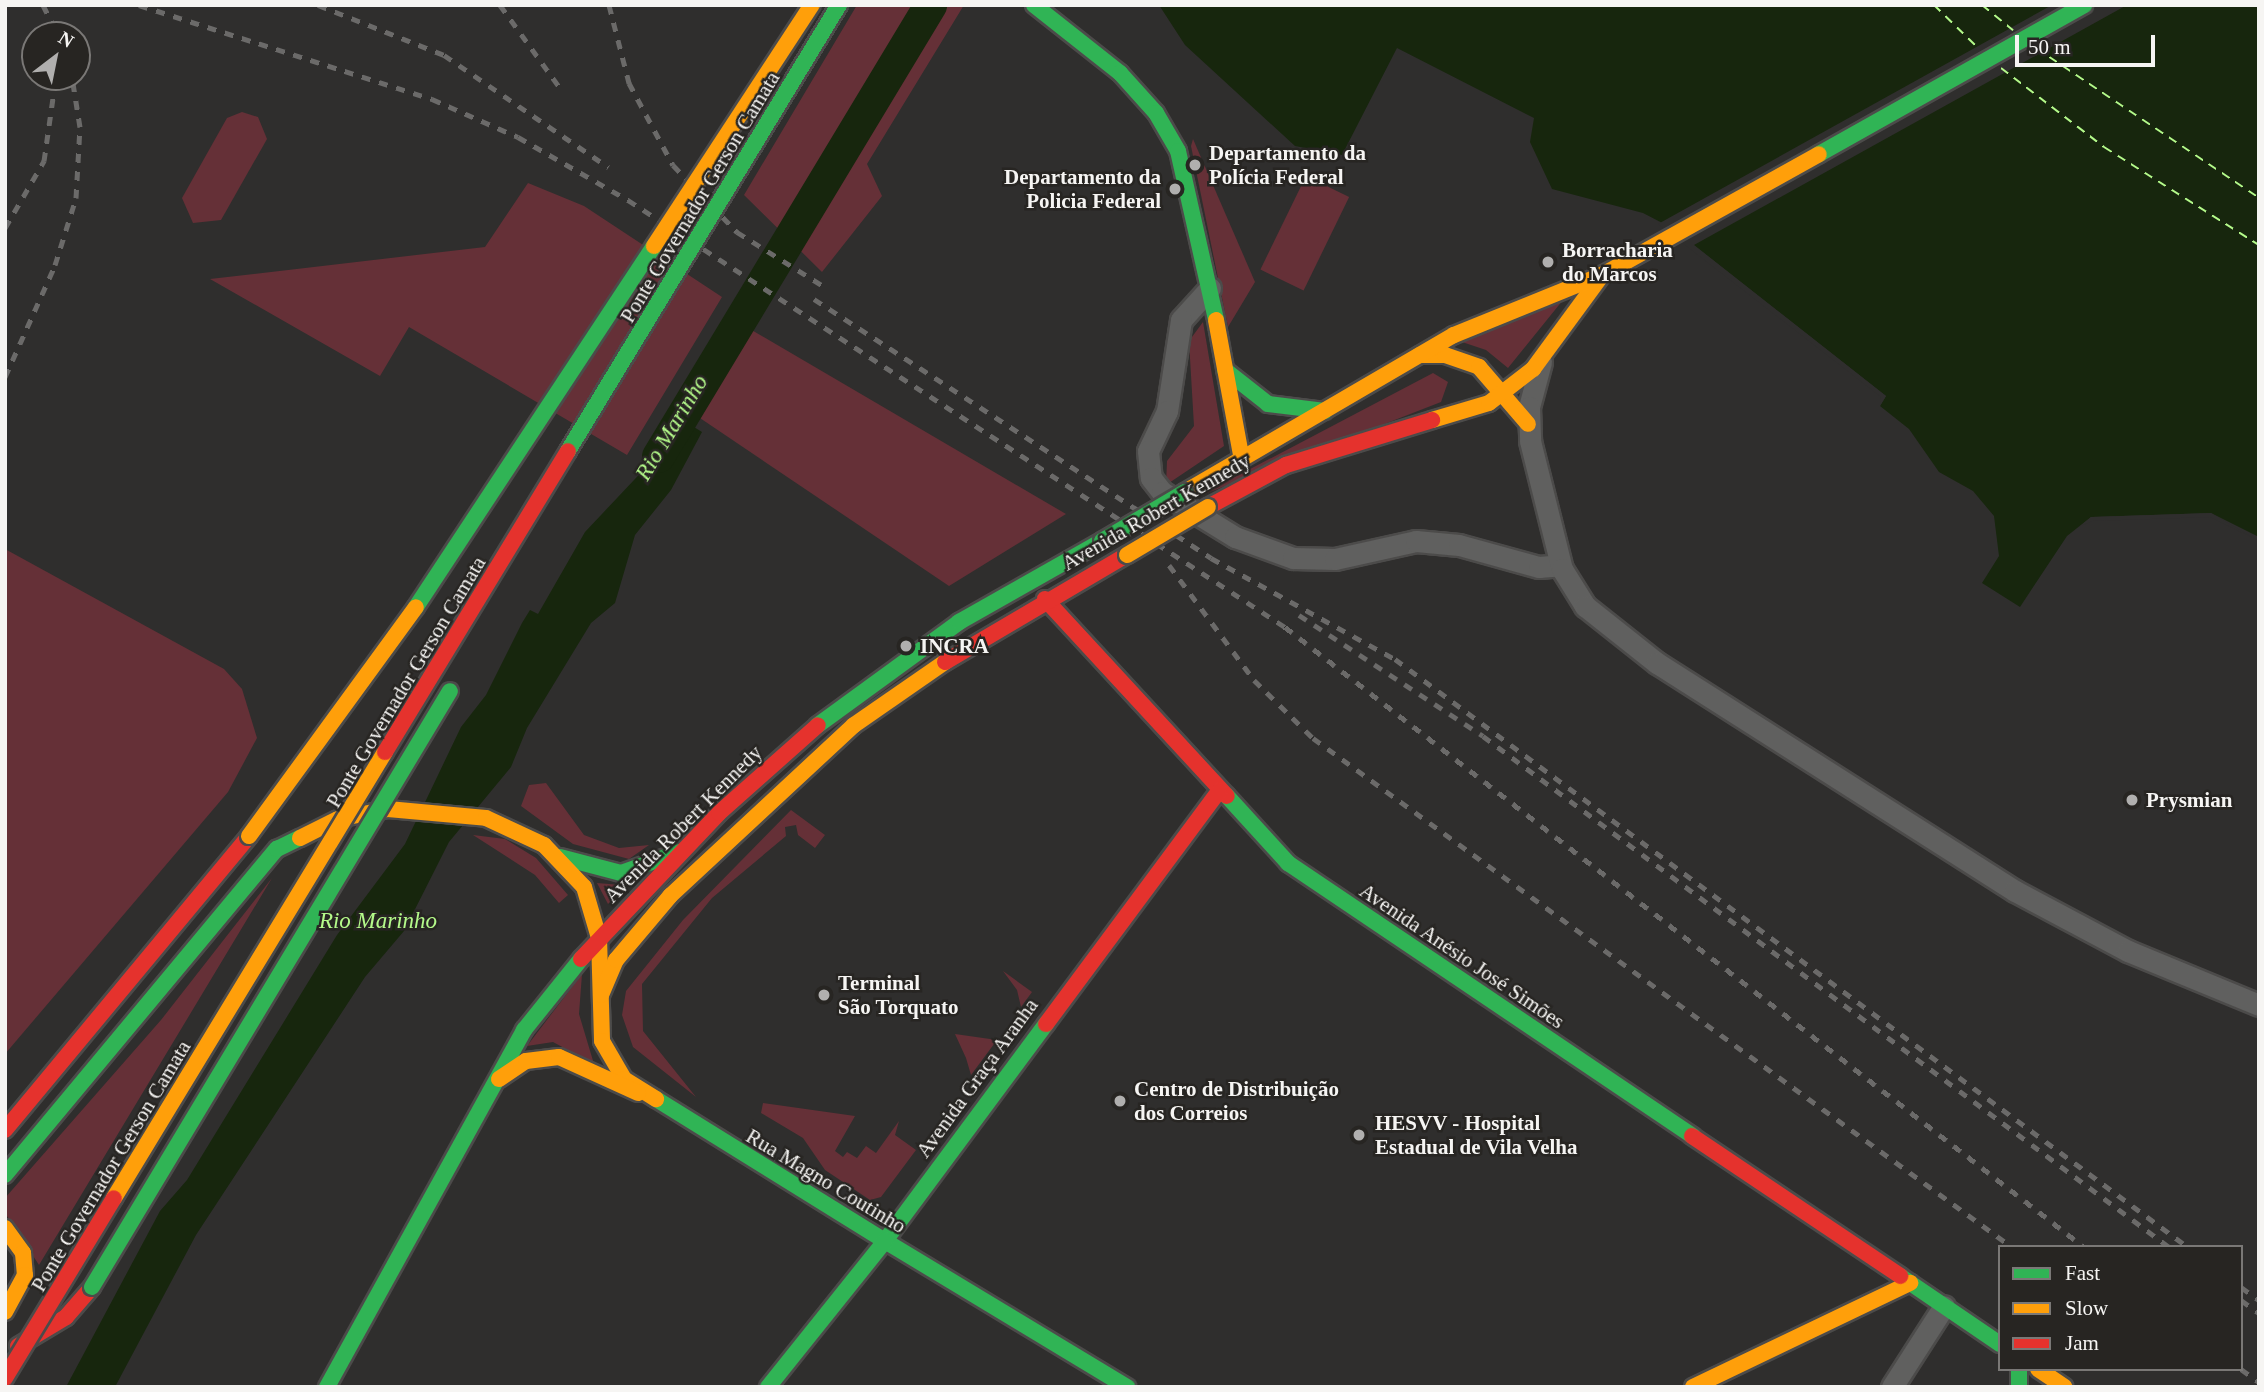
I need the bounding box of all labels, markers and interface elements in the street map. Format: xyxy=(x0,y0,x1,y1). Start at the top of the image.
north arrow xyxy=(21,21,91,91)
scale bar xyxy=(2019,21,2159,65)
text: N xyxy=(55,27,78,52)
text: 50 m xyxy=(2028,35,2071,59)
street label: Ponte Governador Gerson Camata xyxy=(615,67,785,327)
place label: Departamento da Polícia Federal xyxy=(1209,140,1366,190)
marker: Departamento da Polícia Federal xyxy=(1187,157,1203,173)
place label: Departamento da Policia Federal xyxy=(1004,164,1161,214)
marker: Departamento da Policia Federal xyxy=(1167,181,1183,197)
place label: Borracharia do Marcos xyxy=(1562,237,1673,287)
marker: Borracharia do Marcos xyxy=(1540,254,1556,270)
water label: Rio Marinho xyxy=(630,370,714,486)
street label: Avenida Robert Kennedy xyxy=(1057,448,1255,576)
street label: Ponte Governador Gerson Camata xyxy=(321,552,491,812)
place label: INCRA xyxy=(920,633,989,659)
marker: INCRA xyxy=(898,638,914,654)
street label: Avenida Robert Kennedy xyxy=(599,740,767,908)
place label: Prysmian xyxy=(2146,787,2232,813)
marker: Prysmian xyxy=(2124,792,2140,808)
street label: Avenida Anésio José Simões xyxy=(1354,878,1570,1034)
water label: Rio Marinho xyxy=(319,907,437,935)
place label: Terminal São Torquato xyxy=(838,970,959,1020)
marker: Terminal São Torquato xyxy=(816,987,832,1003)
street label: Avenida Graça Aranha xyxy=(910,993,1044,1163)
street label: Ponte Governador Gerson Camata xyxy=(26,1036,196,1296)
place label: Centro de Distribuição dos Correios xyxy=(1134,1076,1339,1126)
marker: Centro de Distribuição dos Correios xyxy=(1112,1093,1128,1109)
place label: HESVV - Hospital Estadual de Vila Velha xyxy=(1375,1110,1578,1160)
street label: Rua Magno Coutinho xyxy=(742,1123,910,1239)
marker: HESVV - Hospital Estadual de Vila Velha xyxy=(1349,1125,1369,1145)
legend xyxy=(1998,1245,2243,1371)
text: Fast xyxy=(2065,1261,2100,1285)
text: Slow xyxy=(2065,1296,2108,1320)
text: Jam xyxy=(2065,1331,2099,1355)

